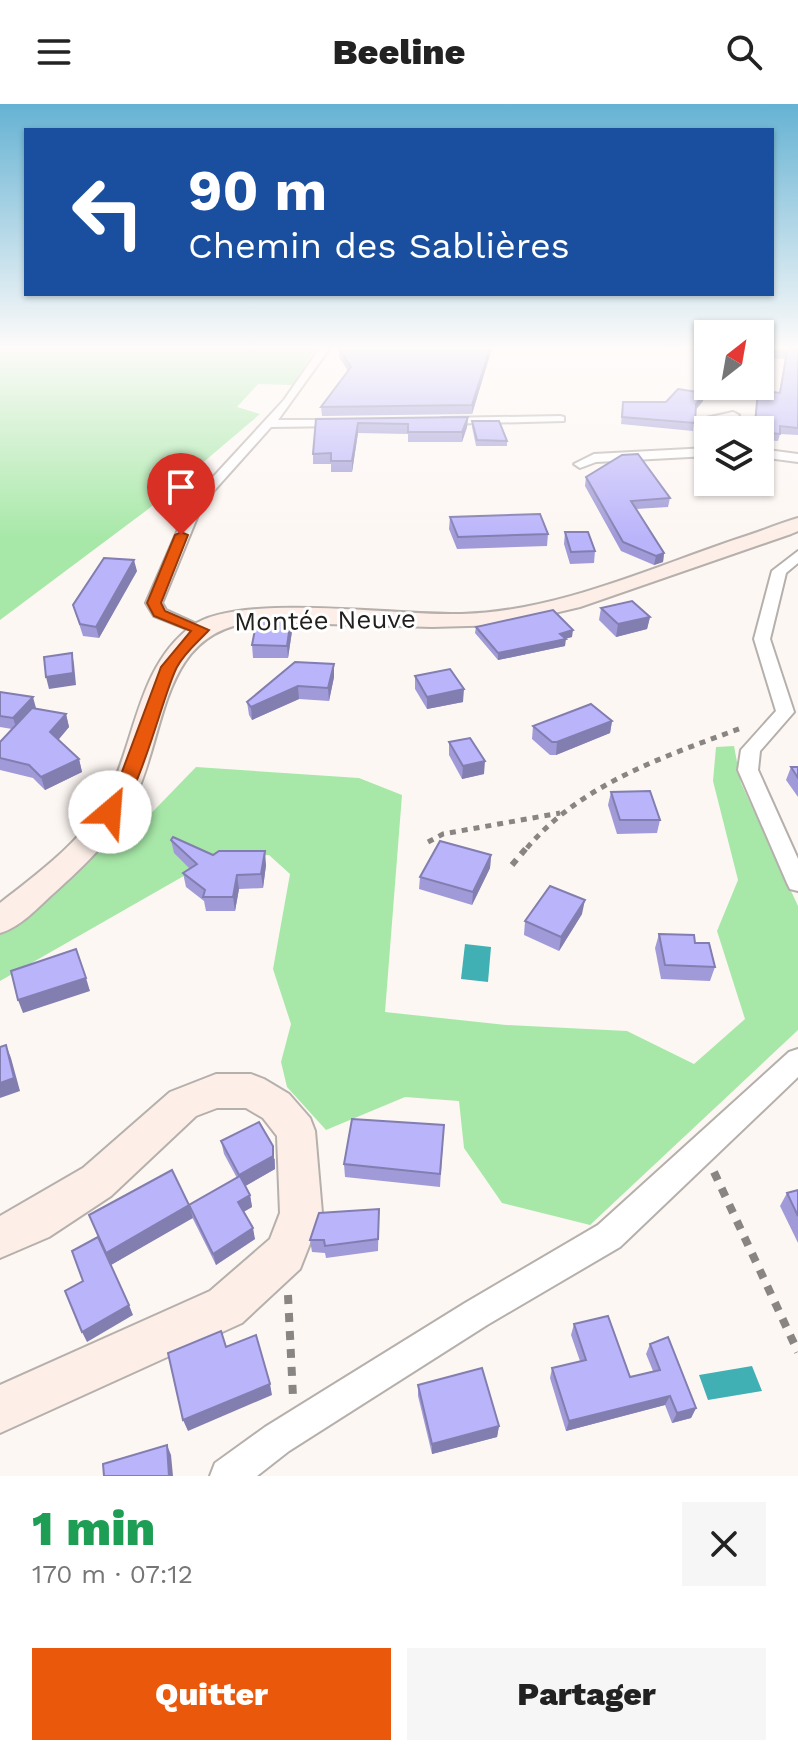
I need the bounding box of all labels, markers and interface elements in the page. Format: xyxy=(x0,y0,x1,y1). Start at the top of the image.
icon: menu xyxy=(32,30,76,74)
icon: search xyxy=(722,30,766,74)
text: Beeline xyxy=(333,31,465,73)
text: 90 m xyxy=(188,158,327,224)
icon: left xyxy=(56,160,160,264)
text: Chemin des Sablières xyxy=(188,225,570,267)
north arrow xyxy=(694,320,774,400)
map controls xyxy=(694,320,774,496)
button: layers xyxy=(694,416,774,496)
pin xyxy=(147,453,215,535)
icon: arrive xyxy=(159,465,203,509)
street label: Montée Neuve xyxy=(234,603,416,637)
position arrow xyxy=(68,770,152,854)
text: 1 min xyxy=(32,1500,155,1557)
button: close xyxy=(682,1502,766,1586)
text: 170 m · 07:12 xyxy=(32,1559,193,1589)
button: Quitter xyxy=(32,1648,391,1740)
button: Partager xyxy=(407,1648,766,1740)

